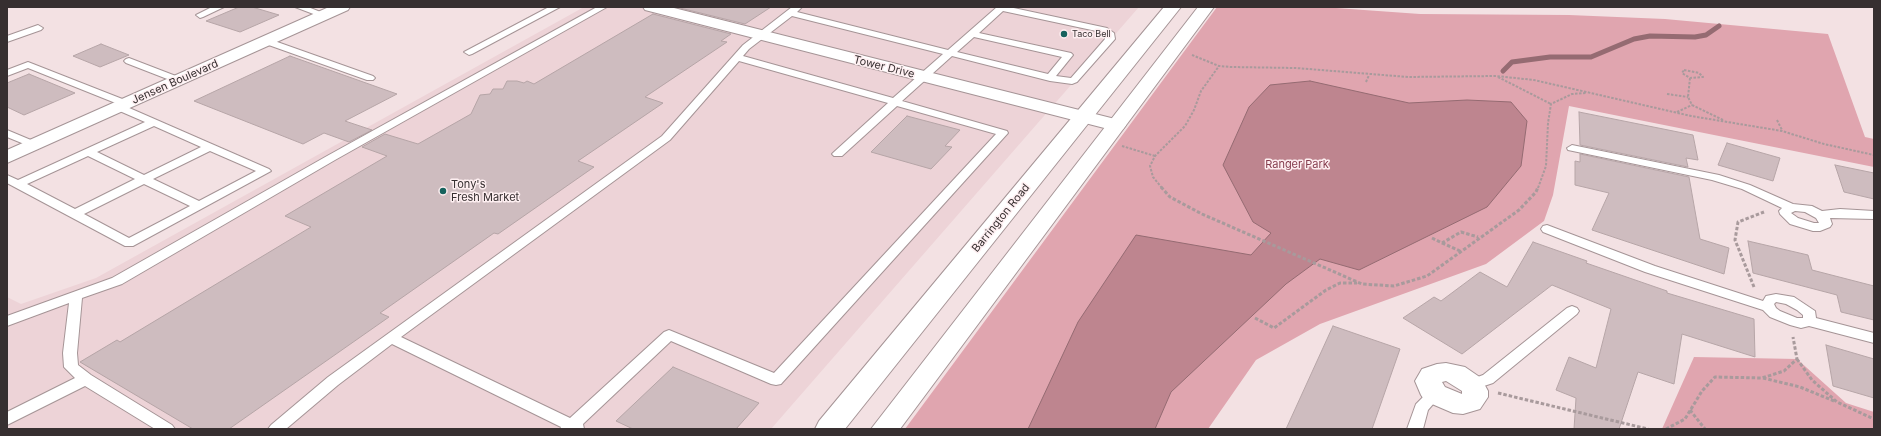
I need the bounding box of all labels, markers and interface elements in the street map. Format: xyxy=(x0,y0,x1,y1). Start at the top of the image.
marker: Taco Bell xyxy=(1059,29,1069,39)
place label: Taco Bell xyxy=(1072,29,1111,39)
street label: Tower Drive xyxy=(852,53,916,81)
street label: Jensen Boulevard xyxy=(130,57,220,107)
park label: Ranger Park xyxy=(1265,158,1329,172)
place label: Tony's Fresh Market xyxy=(451,178,519,204)
street label: Barrington Road xyxy=(969,181,1033,255)
marker: Tony's Fresh Market xyxy=(438,186,448,196)

